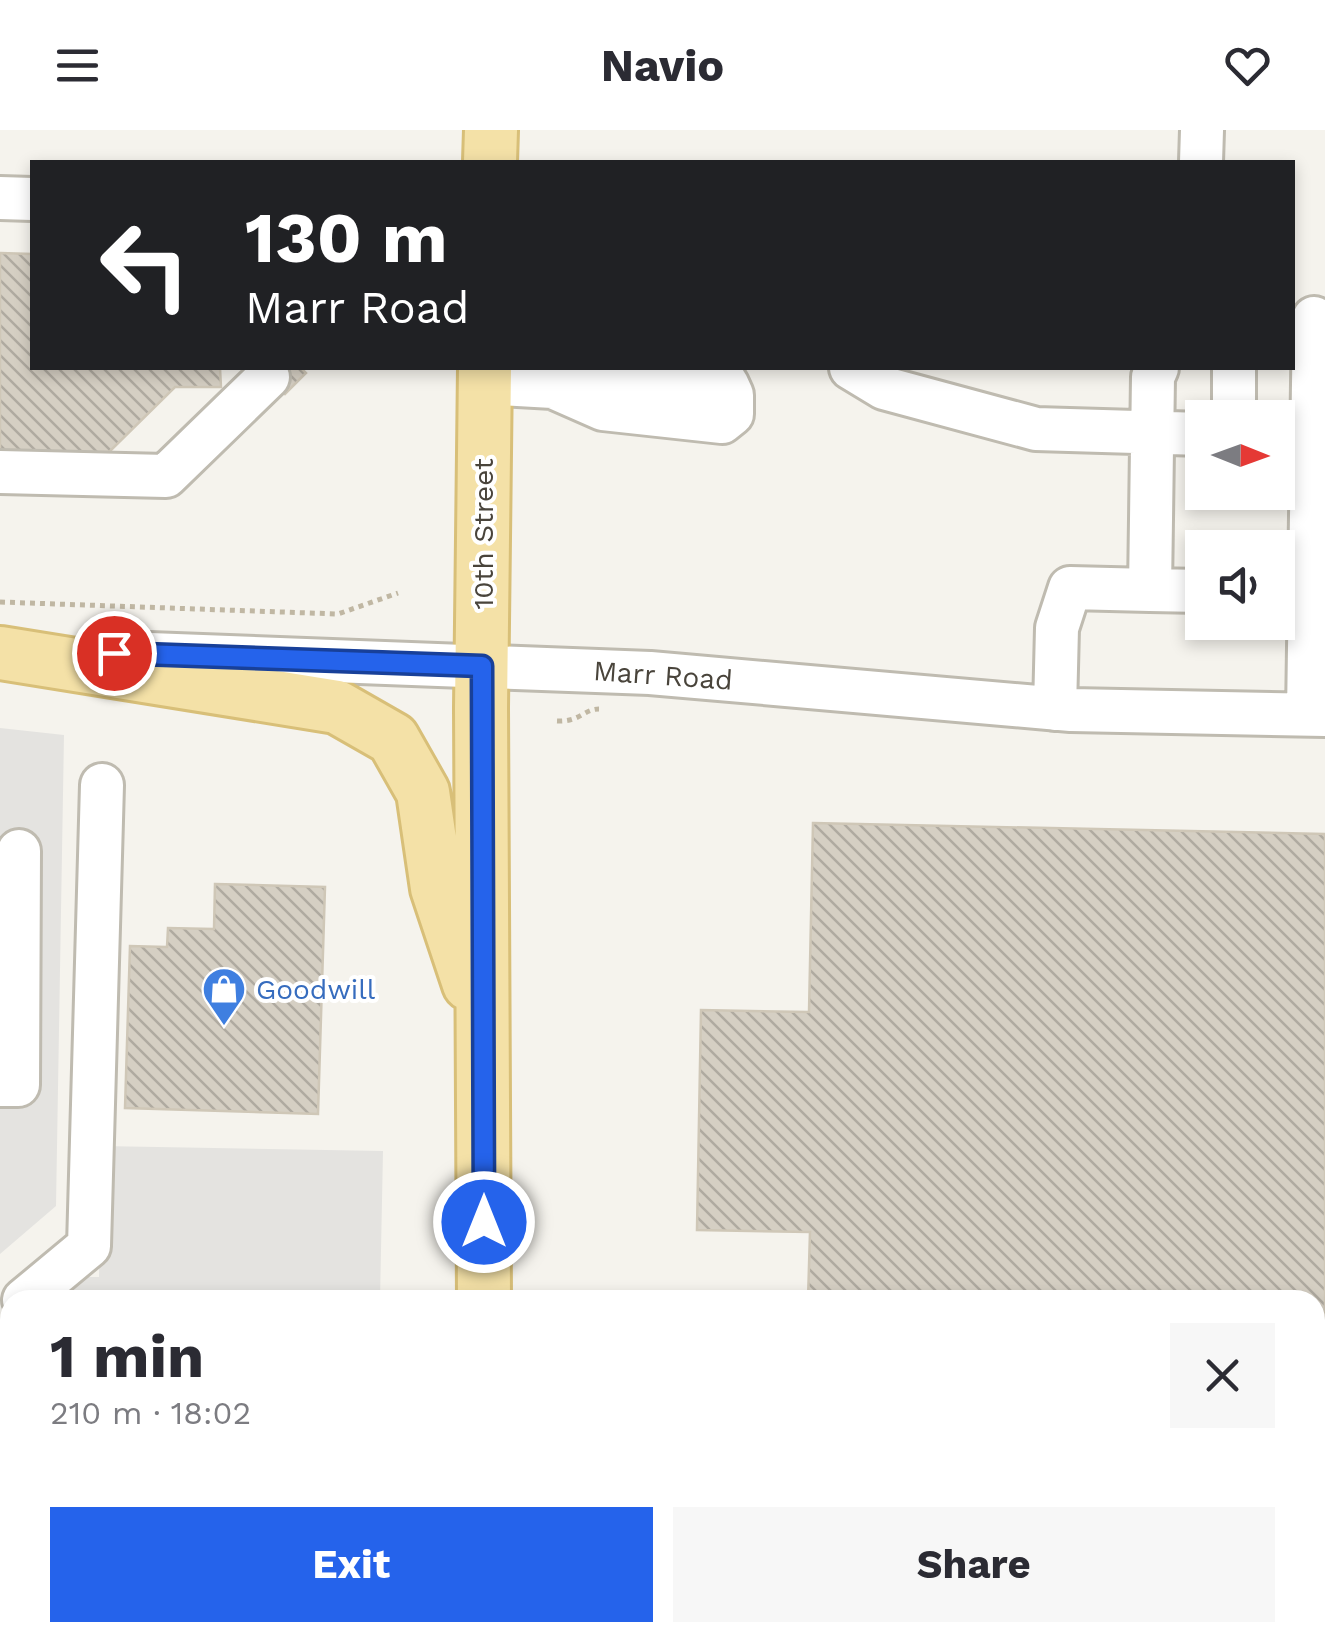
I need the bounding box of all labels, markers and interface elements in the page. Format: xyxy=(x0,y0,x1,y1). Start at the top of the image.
icon: menu xyxy=(50,38,105,93)
icon: heart xyxy=(1220,38,1275,93)
text: Navio xyxy=(601,39,724,92)
text: 130 m xyxy=(245,197,448,279)
icon: left xyxy=(80,200,210,330)
text: Marr Road xyxy=(245,281,470,334)
north arrow xyxy=(1185,400,1295,510)
map controls xyxy=(1185,400,1295,640)
street label: 10th Street xyxy=(467,458,500,610)
button: sound xyxy=(1185,530,1295,640)
pin xyxy=(72,611,157,696)
icon: arrive xyxy=(87,626,142,681)
street label: Marr Road xyxy=(592,654,734,697)
shop icon: Goodwill xyxy=(201,966,247,1027)
place label: Goodwill xyxy=(256,973,376,1006)
position arrow xyxy=(432,1170,536,1274)
text: 1 min xyxy=(50,1321,204,1392)
button: close xyxy=(1170,1323,1275,1428)
text: 210 m · 18:02 xyxy=(50,1394,251,1432)
button: Exit xyxy=(50,1507,653,1622)
button: Share xyxy=(673,1507,1275,1622)

